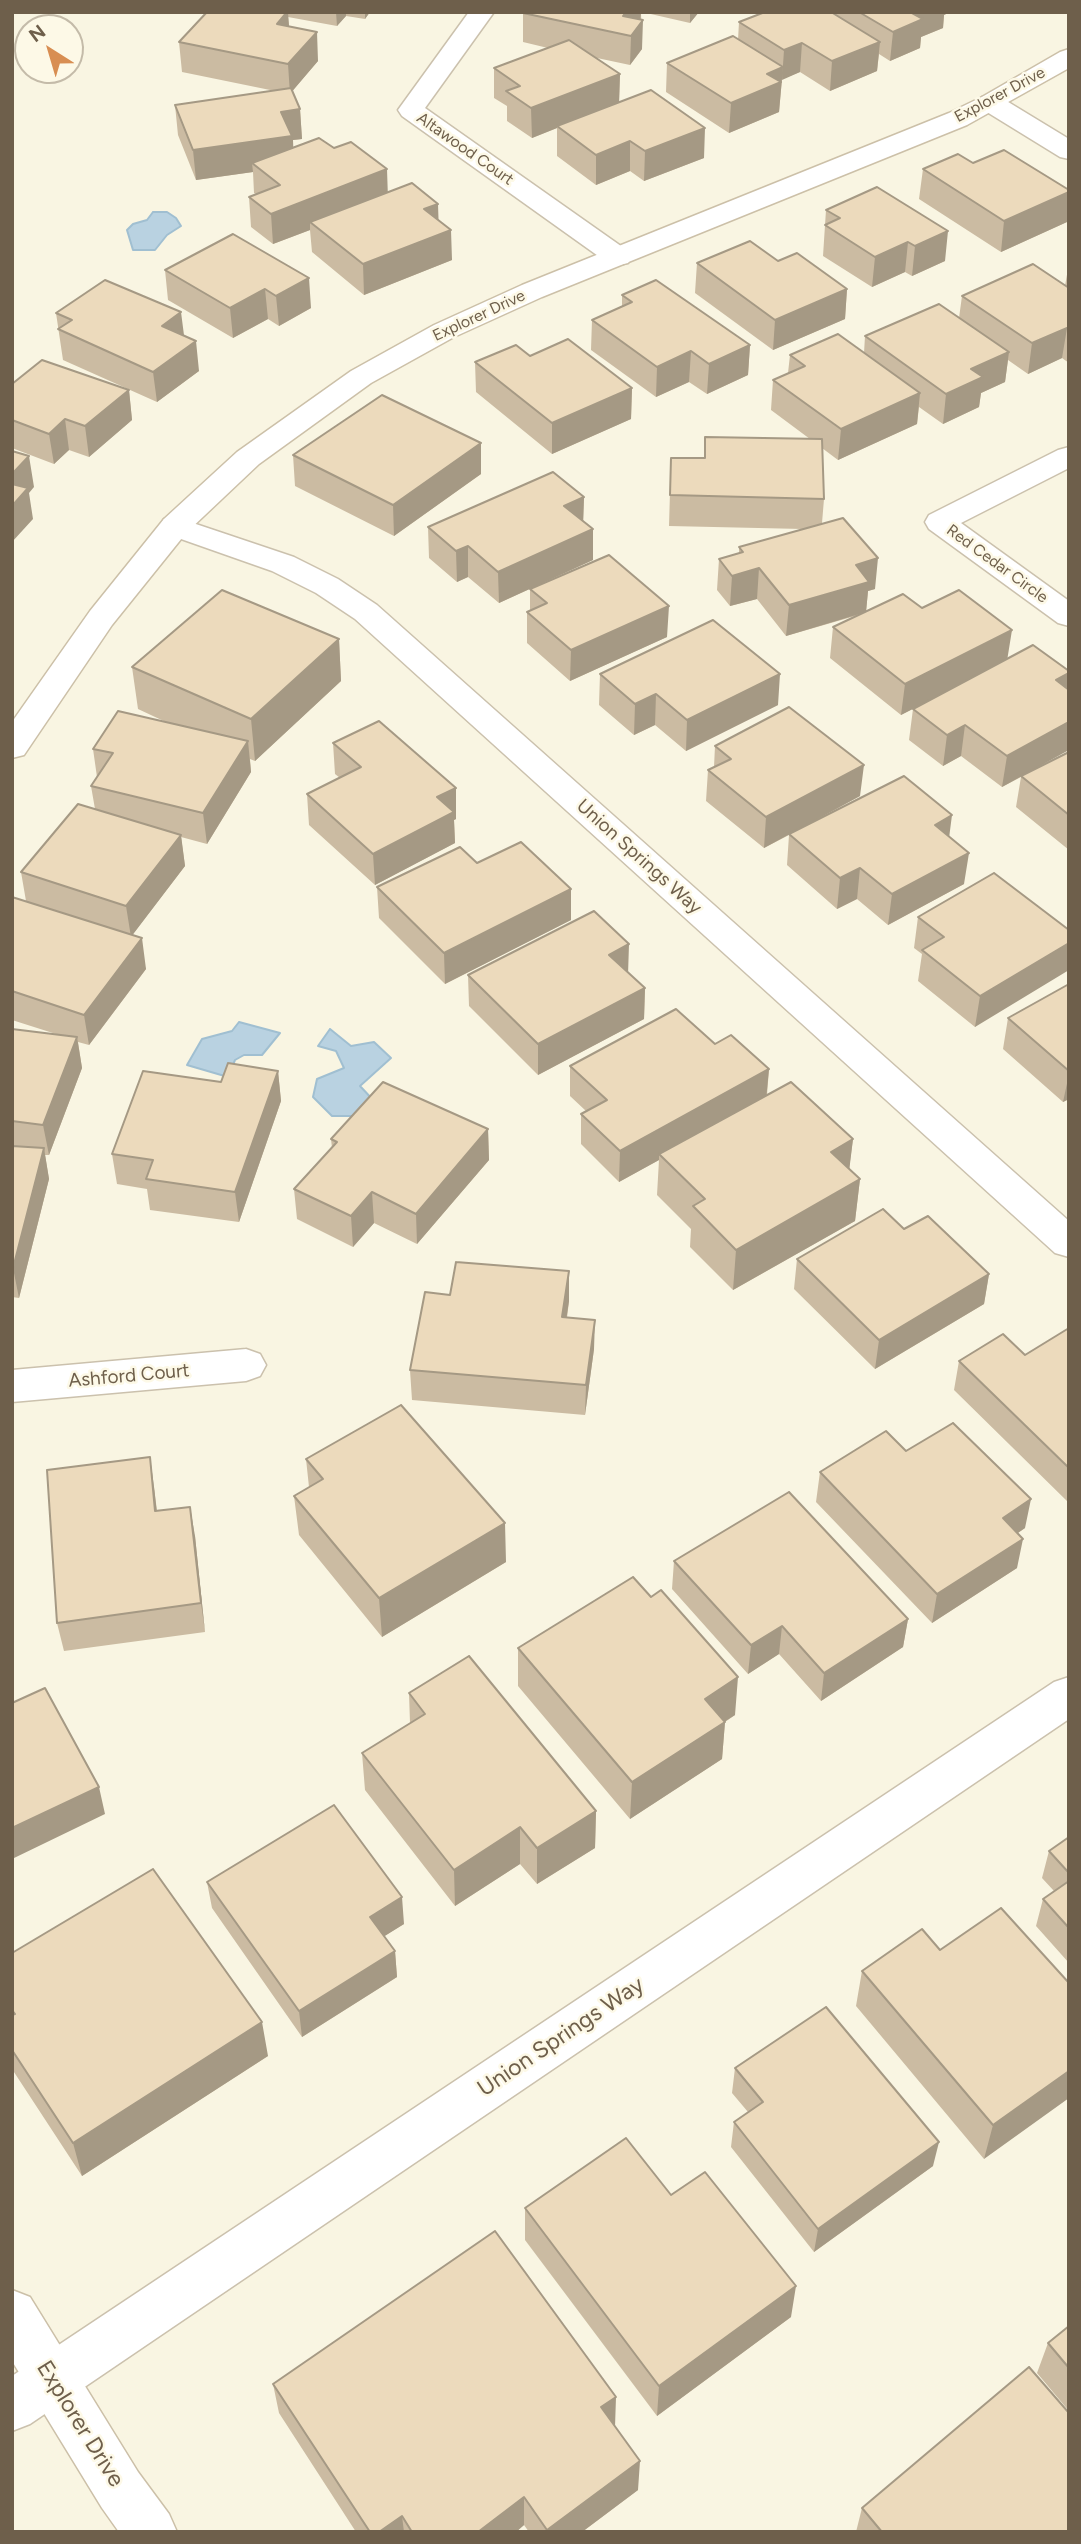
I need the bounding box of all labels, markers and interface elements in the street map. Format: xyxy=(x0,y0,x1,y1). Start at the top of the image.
north arrow xyxy=(14,14,84,84)
text: N xyxy=(24,20,50,47)
street label: Explorer Drive xyxy=(951,63,1049,127)
street label: Altawood Court xyxy=(413,108,517,190)
street label: Explorer Drive xyxy=(430,286,528,346)
street label: Red Cedar Circle xyxy=(942,521,1052,607)
street label: Union Springs Way xyxy=(572,795,706,919)
street label: Ashford Court xyxy=(68,1359,190,1393)
street label: Union Springs Way xyxy=(473,1971,649,2103)
street label: Explorer Drive xyxy=(30,2356,130,2492)

